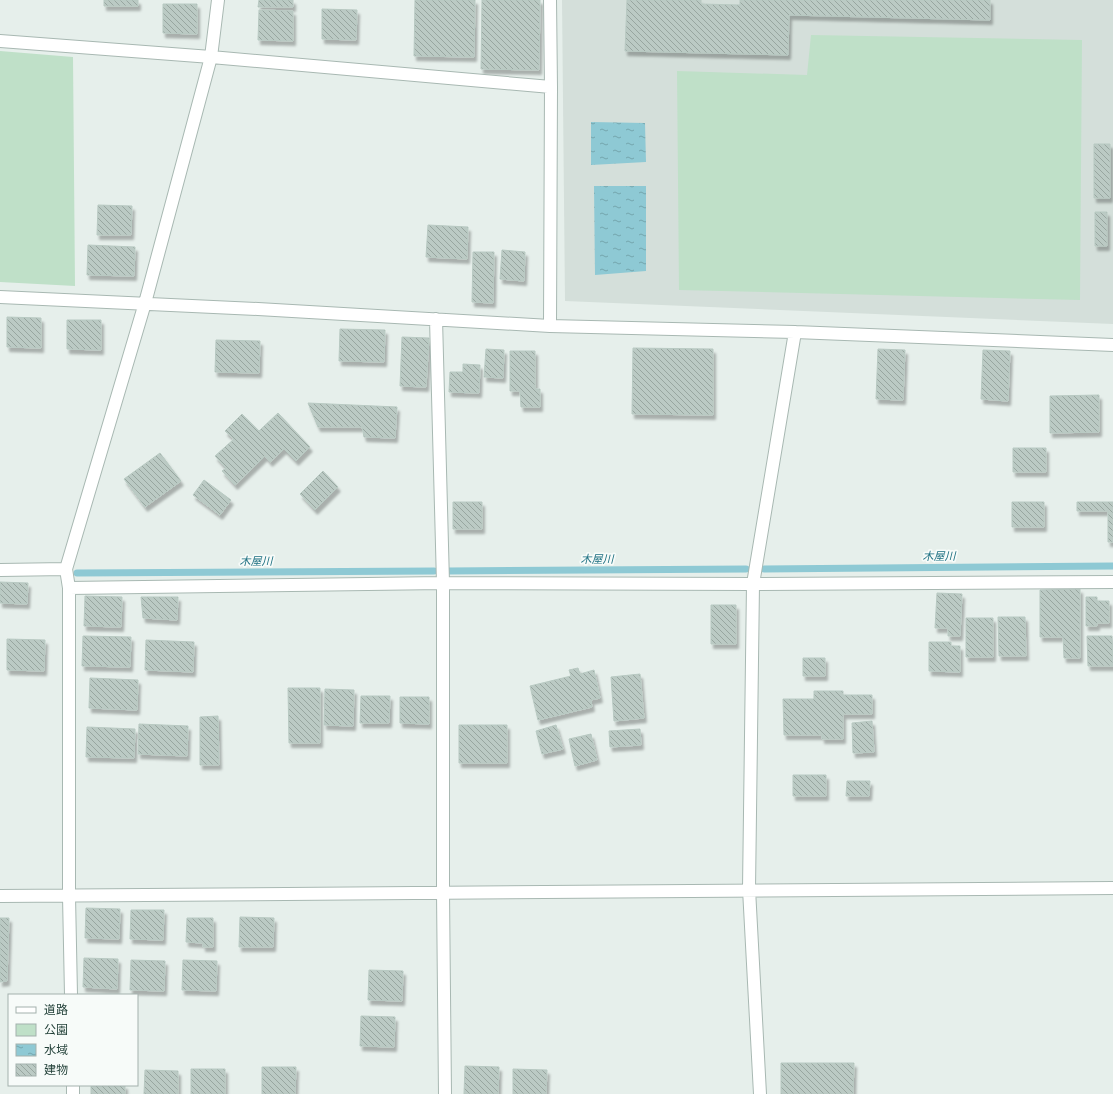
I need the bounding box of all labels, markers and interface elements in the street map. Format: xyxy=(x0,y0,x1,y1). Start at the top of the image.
water label: 木屋川 xyxy=(923,550,956,562)
water label: 木屋川 xyxy=(581,553,614,565)
water label: 木屋川 xyxy=(240,555,273,567)
legend xyxy=(8,994,138,1086)
text: 道路 xyxy=(44,1003,68,1017)
text: 公園 xyxy=(44,1023,68,1037)
text: 水域 xyxy=(44,1043,68,1057)
text: 建物 xyxy=(44,1063,68,1077)

